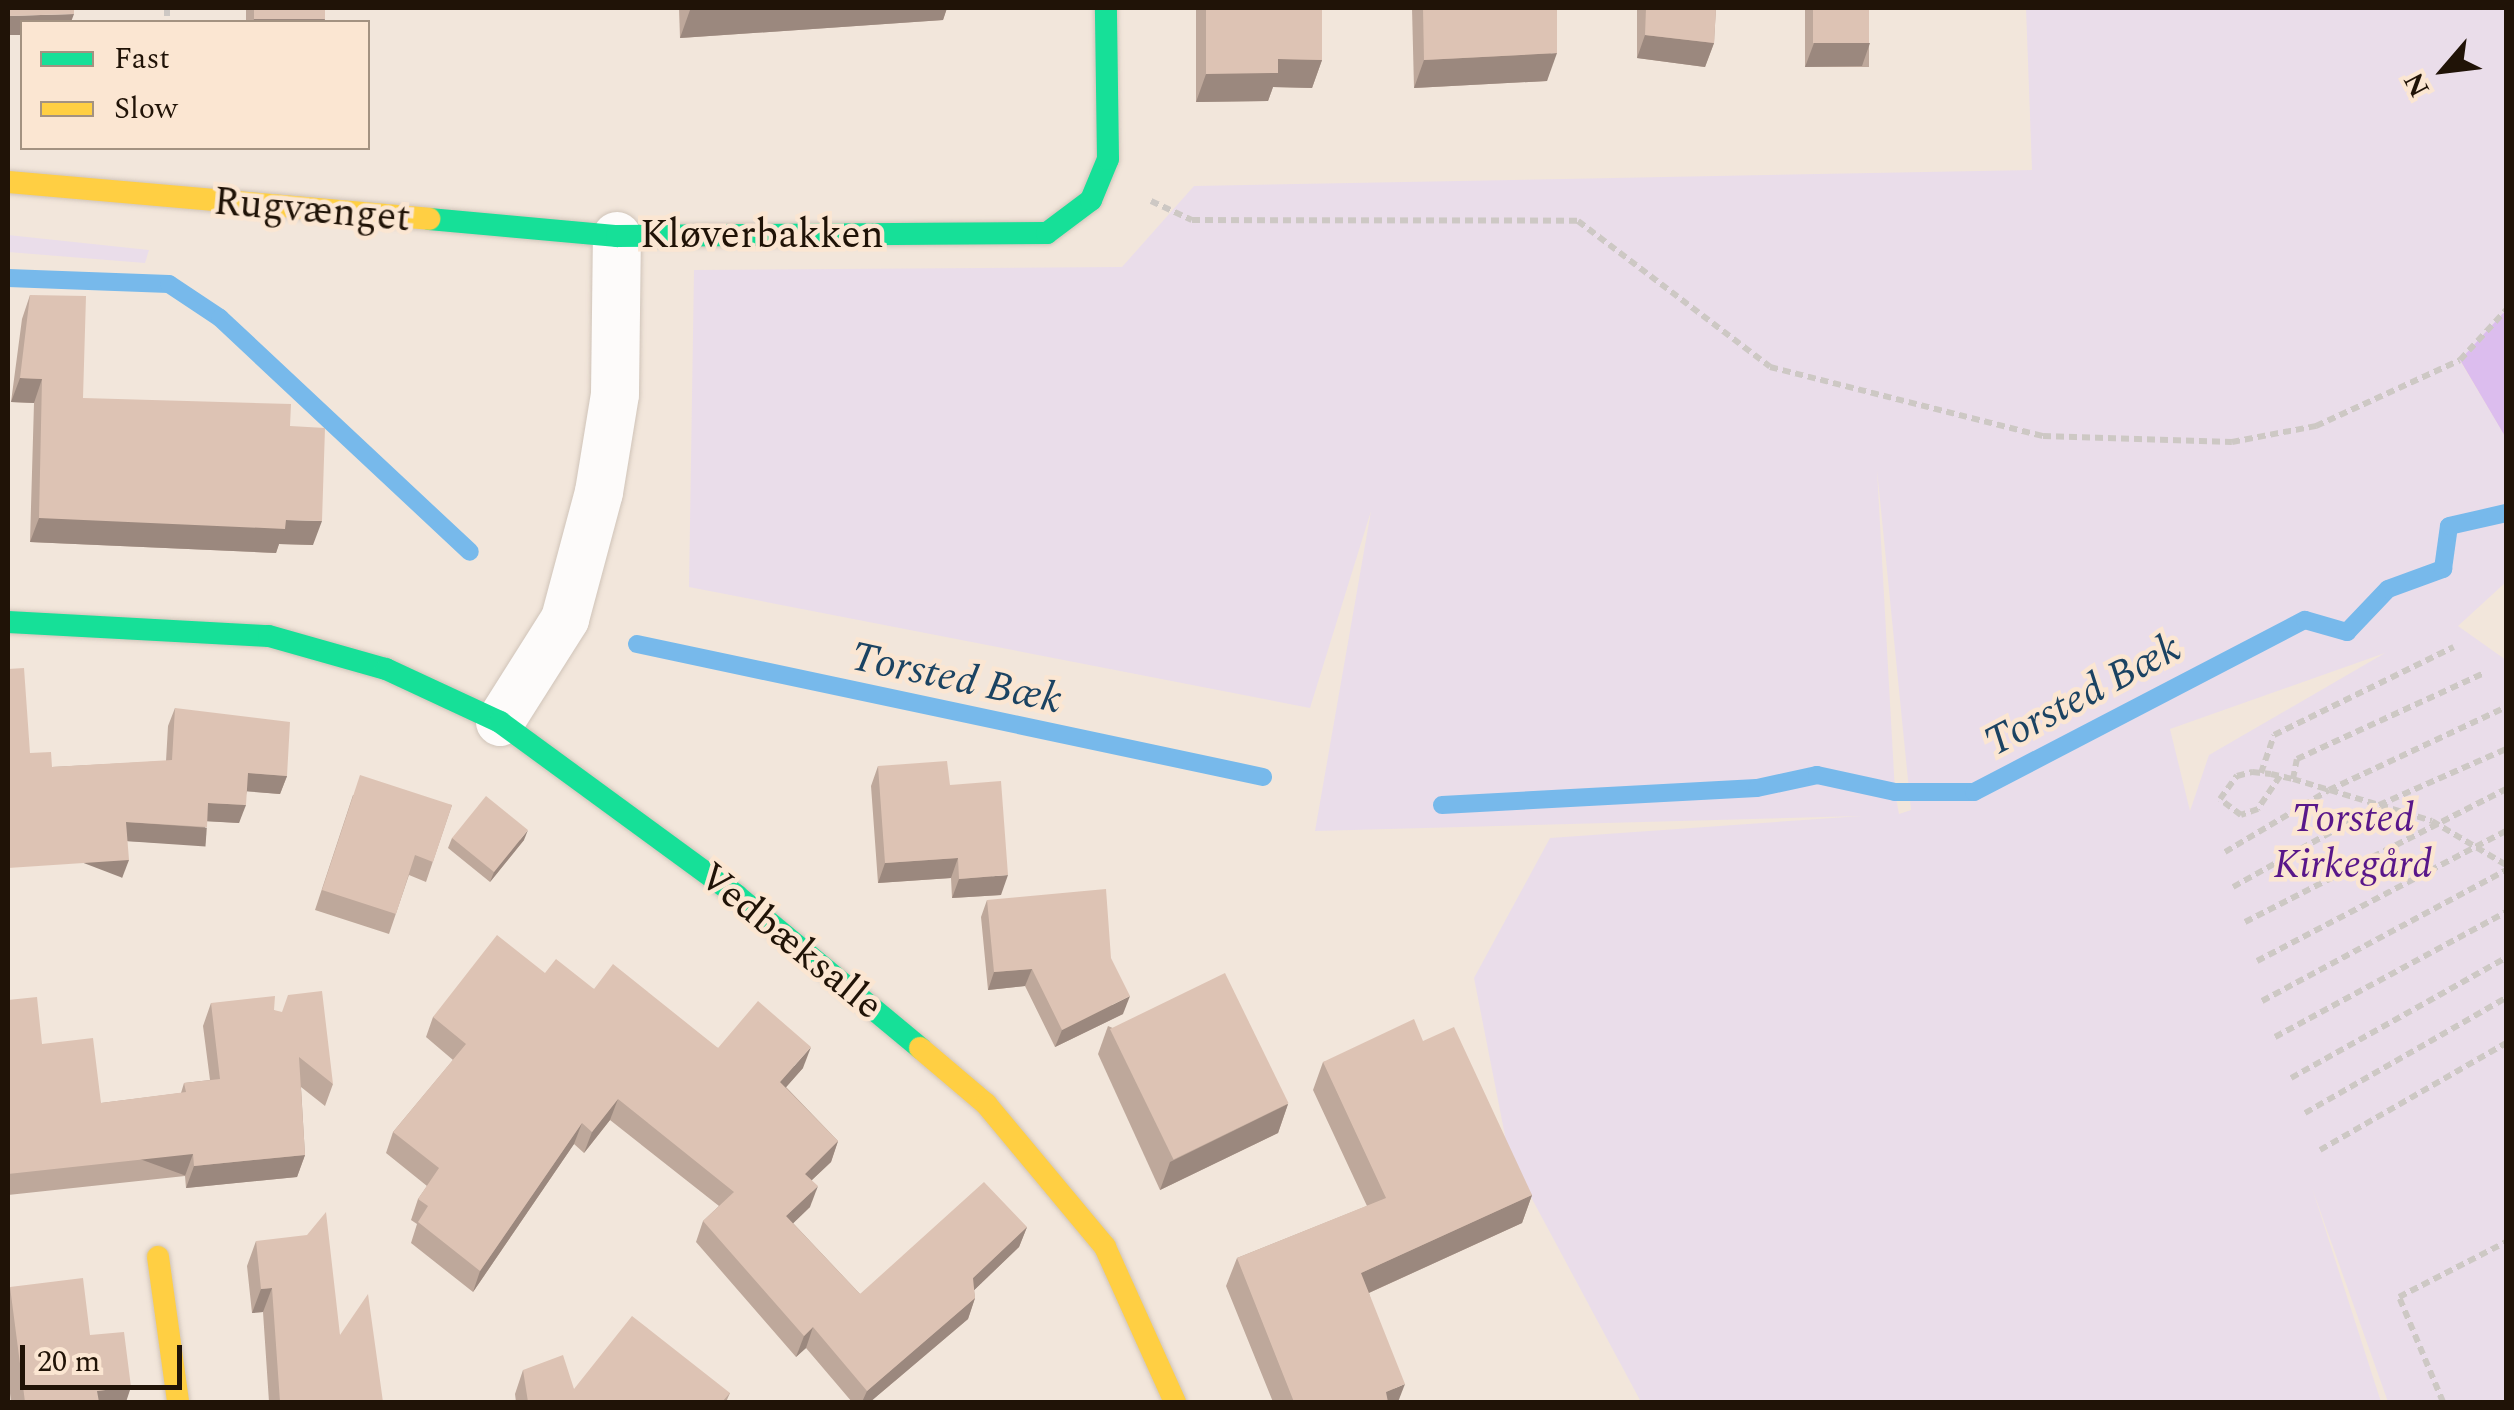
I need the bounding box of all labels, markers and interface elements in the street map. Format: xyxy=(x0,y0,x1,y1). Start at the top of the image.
legend xyxy=(20,20,370,150)
north arrow xyxy=(2394,20,2494,120)
text: Fast xyxy=(114,36,170,82)
text: N xyxy=(2393,64,2441,105)
text: Slow xyxy=(114,86,178,132)
street label: Rugvænget xyxy=(212,178,412,244)
street label: Kløverbakken xyxy=(640,212,884,260)
water label: Torsted Bæk xyxy=(1976,623,2190,769)
water label: Torsted Bæk xyxy=(846,632,1066,726)
park label: Torsted Kirkegård xyxy=(2274,796,2432,890)
street label: Vedbæksalle xyxy=(688,853,892,1031)
scale bar xyxy=(25,1325,188,1387)
text: 20 m xyxy=(37,1339,100,1385)

